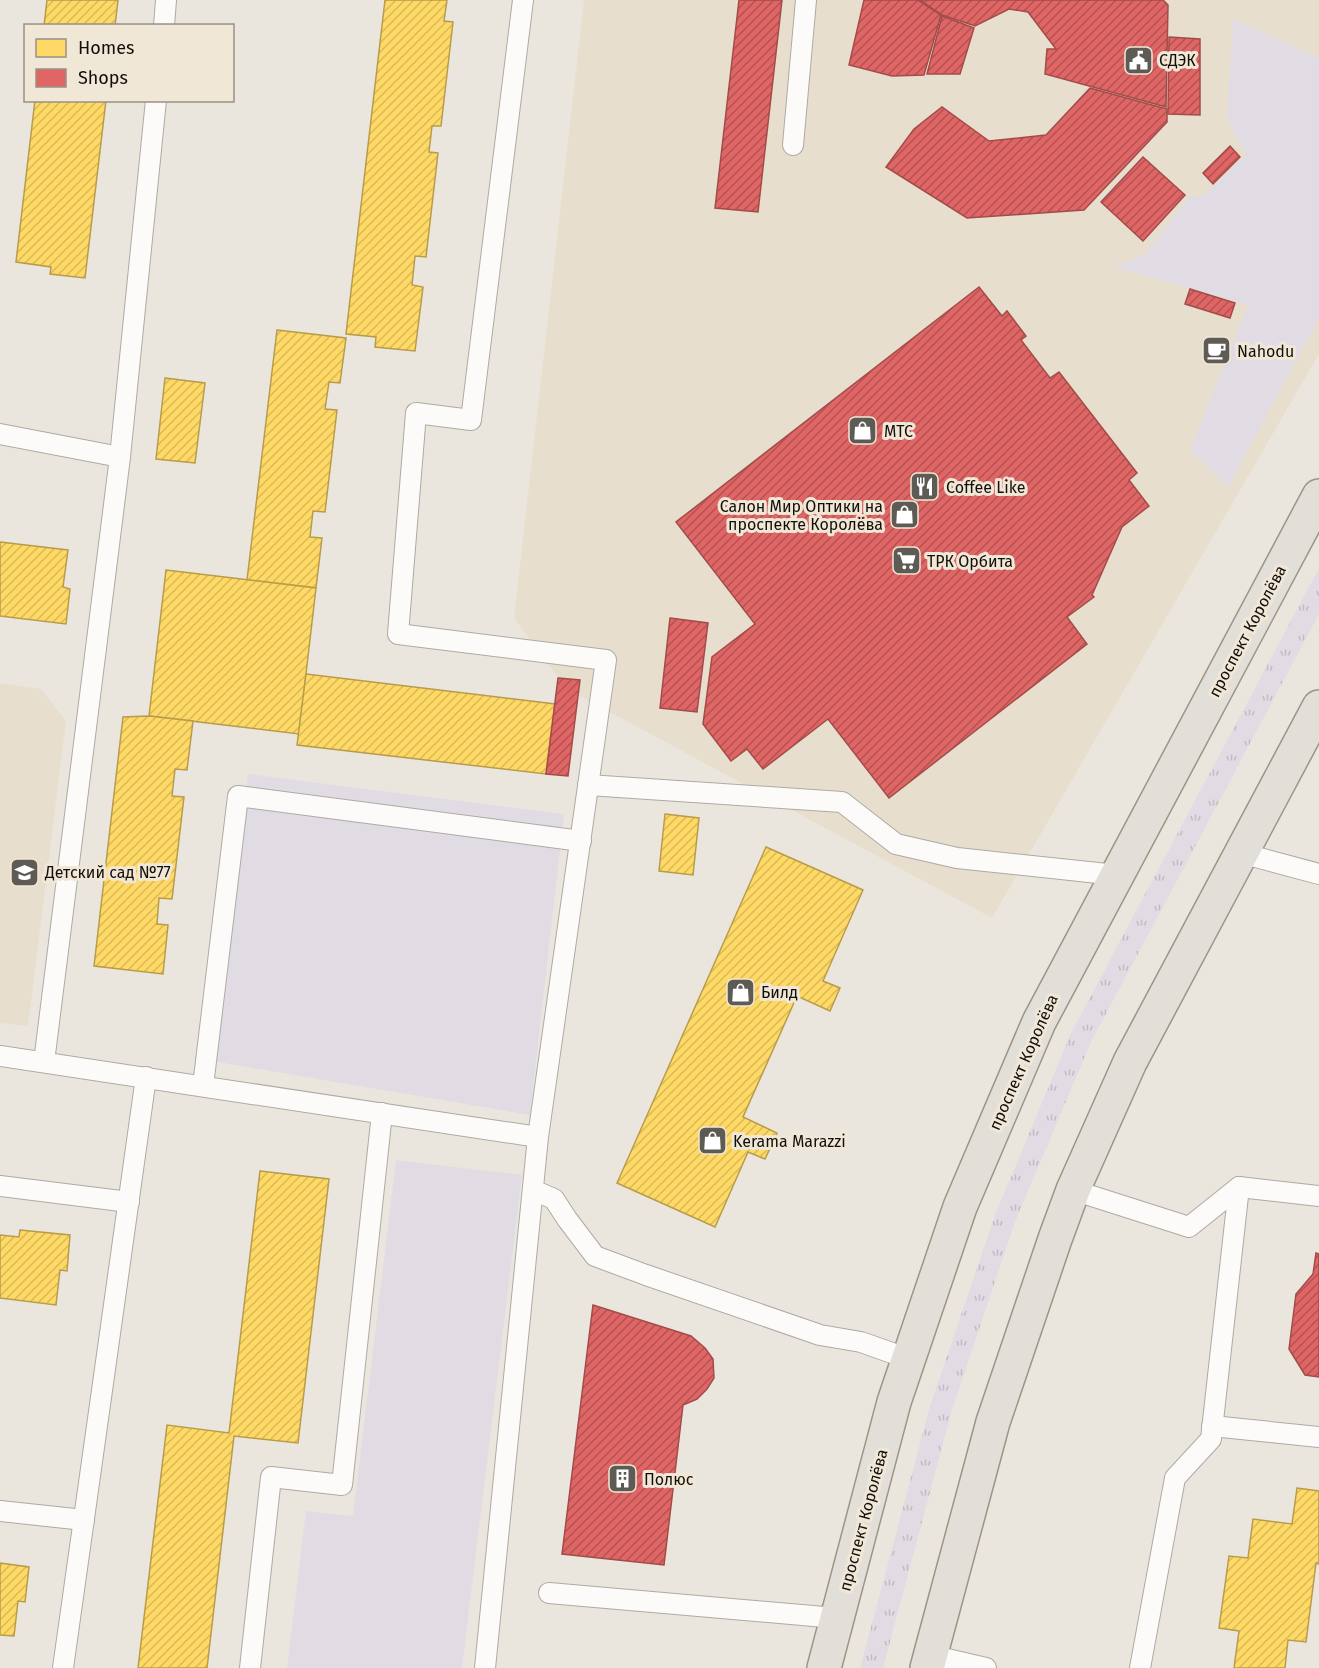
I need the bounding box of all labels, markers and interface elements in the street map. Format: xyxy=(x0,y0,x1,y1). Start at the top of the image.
legend xyxy=(24,24,234,102)
text: Homes xyxy=(78,37,134,59)
public building icon: СДЭК xyxy=(1122,44,1154,76)
place label: СДЭК xyxy=(1159,51,1196,70)
text: Shops xyxy=(78,67,128,89)
cafe icon: Nahodu xyxy=(1200,335,1232,367)
place label: Nahodu xyxy=(1237,342,1294,361)
shop icon: МТС xyxy=(847,415,879,447)
place label: МТС xyxy=(884,422,913,441)
restaurant icon: Coffee Like xyxy=(909,471,941,503)
place label: Coffee Like xyxy=(946,478,1025,497)
place label: Салон Мир Оптики на проспекте Королёва xyxy=(720,497,883,534)
shop icon: Салон Мир Оптики на проспекте Королёва xyxy=(888,499,920,531)
supermarket icon: ТРК Орбита xyxy=(890,545,922,577)
place label: ТРК Орбита xyxy=(927,552,1013,571)
street label: проспект Королёва xyxy=(1205,562,1290,700)
school or university icon: Детский сад №77 xyxy=(8,856,40,888)
place label: Детский сад №77 xyxy=(44,863,171,882)
shop icon: Билд xyxy=(724,976,756,1008)
place label: Билд xyxy=(761,983,798,1002)
street label: проспект Королёва xyxy=(985,991,1062,1133)
shop icon: Kerama Marazzi xyxy=(696,1125,728,1157)
place label: Kerama Marazzi xyxy=(733,1132,846,1151)
street label: проспект Королёва xyxy=(835,1447,892,1593)
building icon: Полюс xyxy=(607,1463,639,1495)
place label: Полюс xyxy=(644,1470,694,1489)

